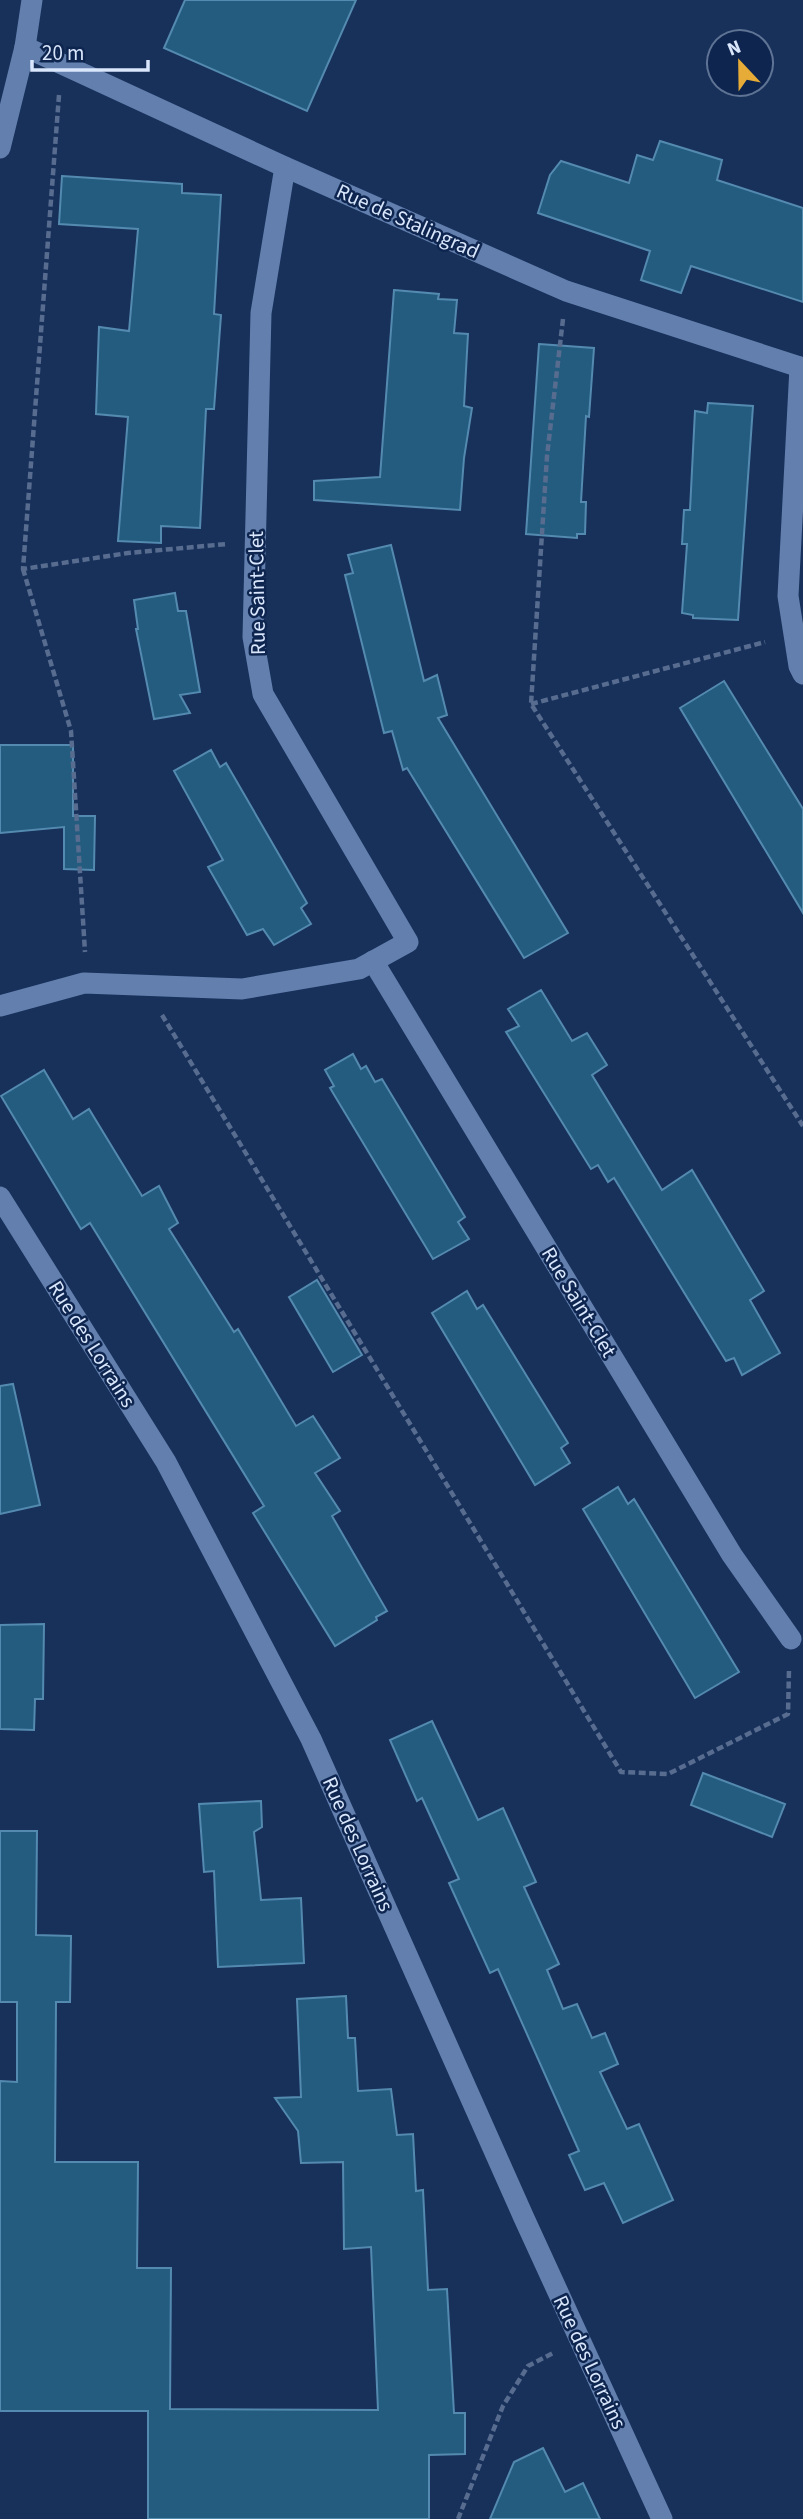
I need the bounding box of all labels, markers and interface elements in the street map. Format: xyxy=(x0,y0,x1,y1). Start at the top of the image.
scale bar xyxy=(32,28,147,72)
north arrow xyxy=(705,28,775,98)
text: N xyxy=(723,34,745,64)
text: 20 m xyxy=(42,38,84,68)
street label: Rue de Stalingrad xyxy=(332,176,484,266)
street label: Rue Saint-Clet xyxy=(241,531,273,655)
street label: Rue Saint-Clet xyxy=(534,1241,624,1363)
street label: Rue des Lorrains xyxy=(41,1275,143,1413)
street label: Rue des Lorrains xyxy=(315,1772,401,1916)
street label: Rue des Lorrains xyxy=(546,2290,634,2434)

